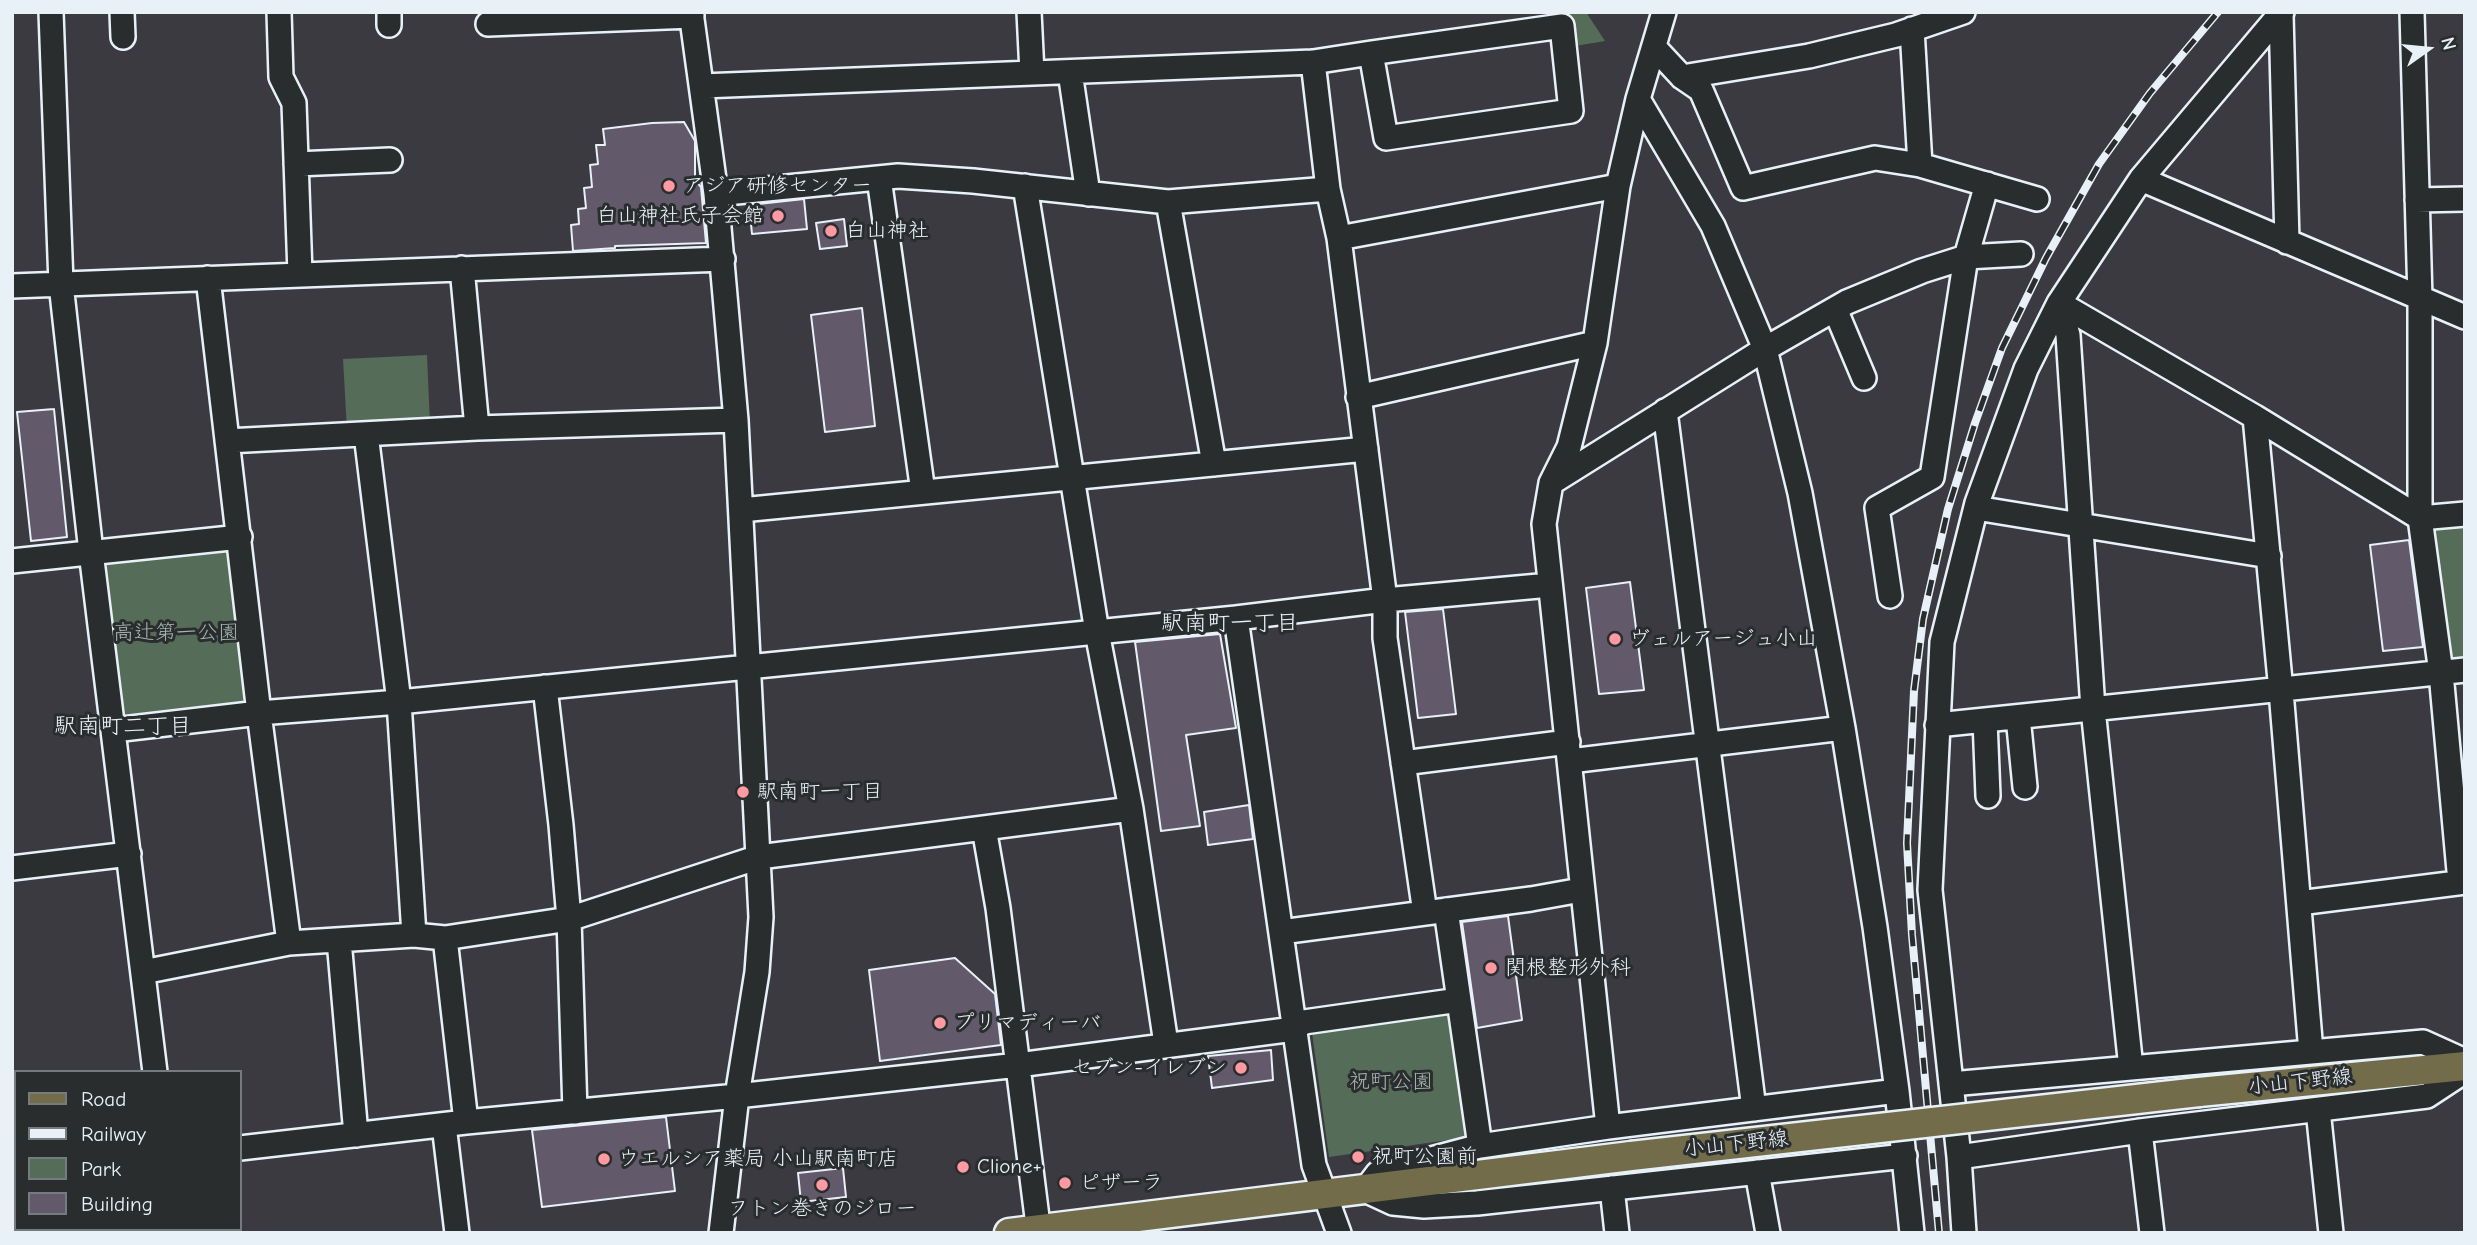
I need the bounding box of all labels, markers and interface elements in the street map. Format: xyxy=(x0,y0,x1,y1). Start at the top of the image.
north arrow xyxy=(2393,14,2463,84)
text: N xyxy=(2436,35,2461,52)
place label: アジア研修センター xyxy=(683,173,872,199)
marker: アジア研修センター xyxy=(661,178,677,194)
place label: 白山神社氏子会館 xyxy=(596,203,764,229)
marker: 白山神社氏子会館 xyxy=(770,208,786,224)
place label: 白山神社 xyxy=(845,218,929,244)
marker: 白山神社 xyxy=(823,223,839,239)
district label: 駅南町一丁目 xyxy=(1161,609,1299,637)
park label: 高辻第一公園 xyxy=(113,620,239,646)
place label: ヴェルアージュ小山 xyxy=(1629,626,1817,652)
marker: ヴェルアージュ小山 xyxy=(1607,631,1623,647)
district label: 駅南町二丁目 xyxy=(54,712,192,740)
place label: 駅南町一丁目 xyxy=(757,779,883,805)
marker: 駅南町一丁目 xyxy=(735,784,751,800)
place label: 関根整形外科 xyxy=(1505,955,1631,981)
marker: 関根整形外科 xyxy=(1483,960,1499,976)
place label: プリマディーバ xyxy=(954,1010,1101,1036)
marker: プリマディーバ xyxy=(932,1015,948,1031)
place label: セブン-イレブン xyxy=(1072,1055,1227,1081)
marker: セブン-イレブン xyxy=(1233,1060,1249,1076)
street label: 小山下野線 xyxy=(2246,1064,2354,1100)
park label: 祝町公園 xyxy=(1349,1069,1433,1095)
legend xyxy=(14,1070,242,1231)
text: Road xyxy=(81,1087,126,1111)
text: Railway xyxy=(81,1122,146,1146)
street label: 小山下野線 xyxy=(1682,1126,1790,1162)
place label: 祝町公園前 xyxy=(1372,1144,1477,1170)
place label: ウエルシア薬局 小山駅南町店 xyxy=(618,1146,898,1172)
marker: 祝町公園前 xyxy=(1350,1149,1366,1165)
marker: ウエルシア薬局 小山駅南町店 xyxy=(596,1151,612,1167)
place label: Clione+ xyxy=(977,1154,1042,1180)
text: Park xyxy=(81,1157,121,1181)
marker: Clione+ xyxy=(955,1159,971,1175)
place label: ピザーラ xyxy=(1079,1170,1163,1196)
marker: ピザーラ xyxy=(1057,1175,1073,1191)
marker: フトン巻きのジロー xyxy=(814,1177,830,1193)
text: Building xyxy=(81,1192,153,1216)
place label: フトン巻きのジロー xyxy=(728,1196,916,1222)

